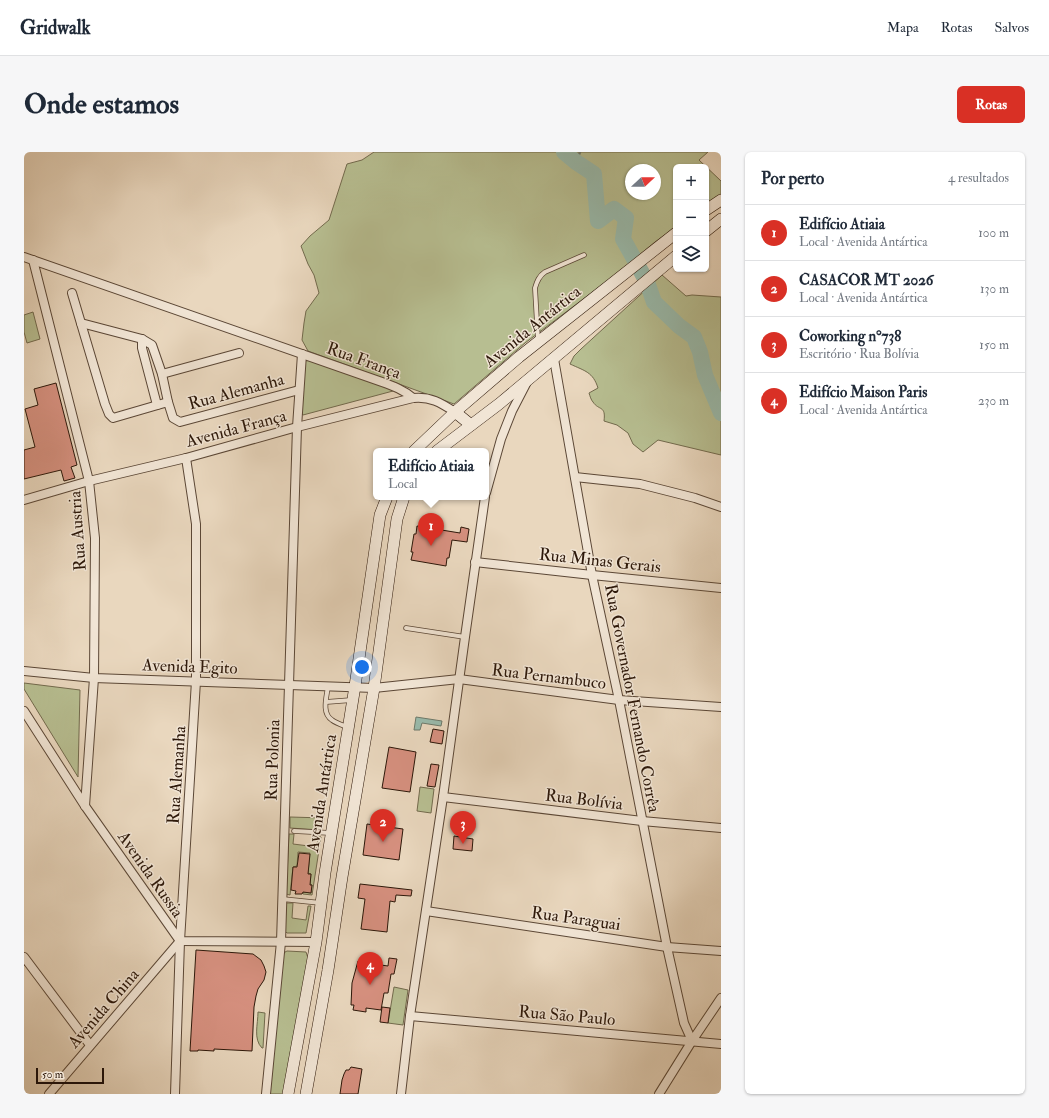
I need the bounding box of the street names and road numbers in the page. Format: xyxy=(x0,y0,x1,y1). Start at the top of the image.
street label: Avenida Antártica xyxy=(479,280,586,373)
street label: Rua França xyxy=(324,337,405,384)
street label: Rua Alemanha xyxy=(186,368,287,414)
street label: Avenida França xyxy=(183,405,290,452)
street label: Rua Austria xyxy=(64,489,91,572)
street label: Rua Minas Gerais xyxy=(538,544,662,577)
street label: Rua Governador Fernando Corrêa xyxy=(600,582,665,815)
street label: Avenida Egito xyxy=(141,654,238,679)
street label: Rua Pernambuco xyxy=(490,659,607,694)
street label: Rua Polonia xyxy=(261,718,284,801)
street label: Rua Alemanha xyxy=(163,724,190,825)
street label: Avenida Antártica xyxy=(302,732,341,854)
street label: Rua Bolívia xyxy=(544,784,625,815)
street label: Avenida Russia xyxy=(113,826,189,922)
street label: Rua Paraguai xyxy=(530,902,622,935)
street label: Avenida China xyxy=(62,964,144,1053)
street label: Rua São Paulo xyxy=(518,1001,616,1030)

